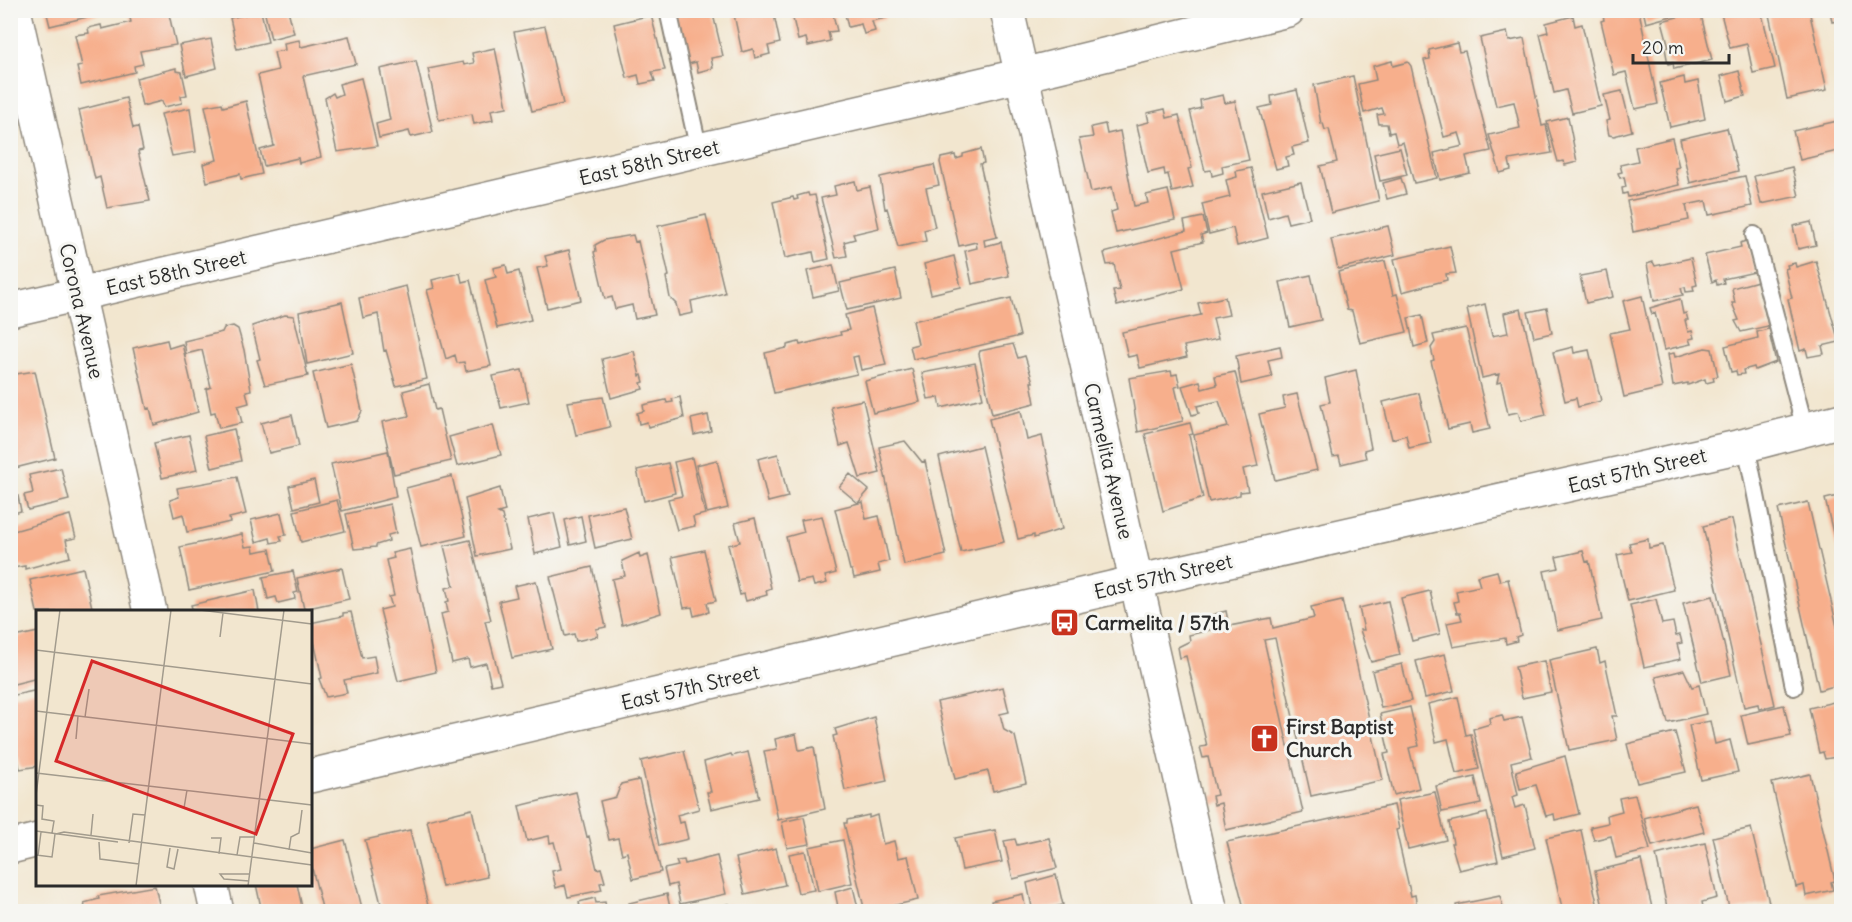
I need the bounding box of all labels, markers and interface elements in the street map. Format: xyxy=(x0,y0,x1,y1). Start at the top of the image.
scale bar xyxy=(1633,27,1729,65)
text: 20 m xyxy=(1642,36,1684,59)
street label: East 58th Street xyxy=(577,134,722,190)
street label: Corona Avenue xyxy=(54,241,110,381)
street label: East 58th Street xyxy=(104,244,249,300)
street label: Carmelita Avenue xyxy=(1079,380,1139,542)
street label: East 57th Street xyxy=(1565,442,1709,498)
street label: East 57th Street xyxy=(1091,548,1235,604)
bus stop icon: Carmelita / 57th xyxy=(1048,606,1080,638)
inset map xyxy=(36,610,312,886)
place label: Carmelita / 57th xyxy=(1085,610,1230,635)
street label: East 57th Street xyxy=(618,659,762,715)
place label: First Baptist Church xyxy=(1286,714,1394,762)
church icon: First Baptist Church xyxy=(1249,722,1281,754)

